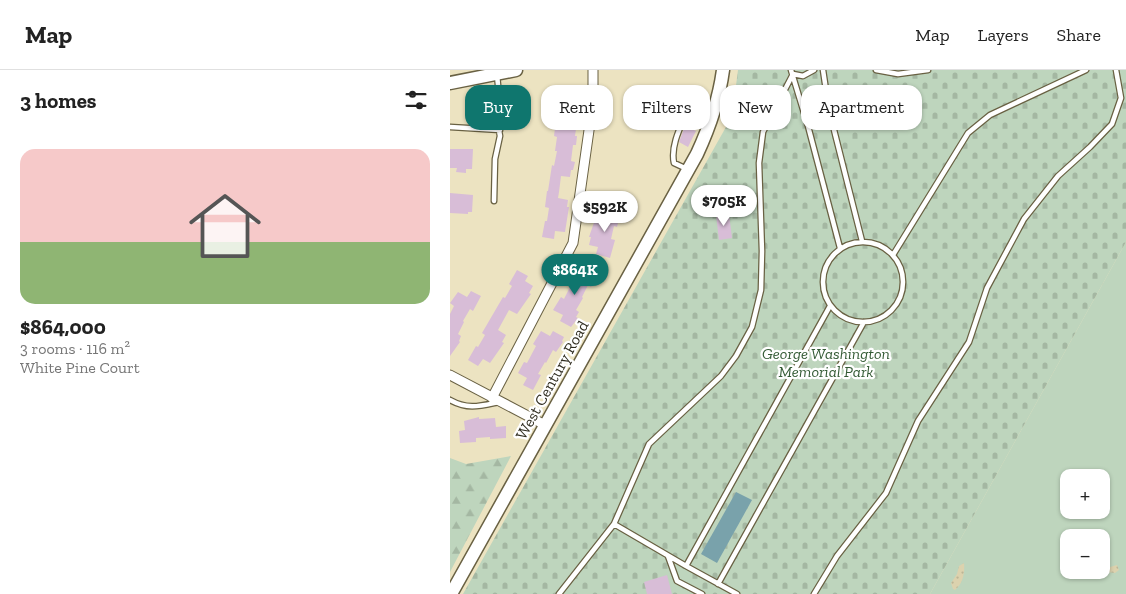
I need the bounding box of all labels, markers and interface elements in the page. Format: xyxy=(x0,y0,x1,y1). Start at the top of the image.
text: Map xyxy=(25,20,72,49)
text: Map xyxy=(915,24,950,46)
text: Layers xyxy=(978,24,1029,46)
text: Share xyxy=(1057,24,1101,46)
chip: Buy xyxy=(465,85,531,130)
chip: Rent xyxy=(541,85,613,130)
chip: Filters xyxy=(623,85,710,130)
chip: New xyxy=(720,85,791,130)
chip: Apartment xyxy=(801,85,922,130)
icon: filters xyxy=(402,86,430,114)
text: 3 homes xyxy=(20,88,96,113)
icon: home xyxy=(180,181,270,271)
pin: $705K xyxy=(689,184,759,227)
pin: $592K xyxy=(570,190,640,233)
text: $705K xyxy=(702,191,746,210)
text: $592K xyxy=(583,197,627,216)
pin: $864K xyxy=(540,254,610,296)
text: $864K xyxy=(553,260,597,279)
text: $864,000 xyxy=(20,314,106,339)
street label: West Century Road xyxy=(512,317,593,443)
text: 3 rooms · 116 m² xyxy=(20,339,130,358)
park label: George Washington Memorial Park xyxy=(762,344,890,381)
text: White Pine Court xyxy=(20,358,140,377)
map controls xyxy=(1060,469,1110,579)
button: + xyxy=(1060,469,1110,519)
button: − xyxy=(1060,529,1110,579)

